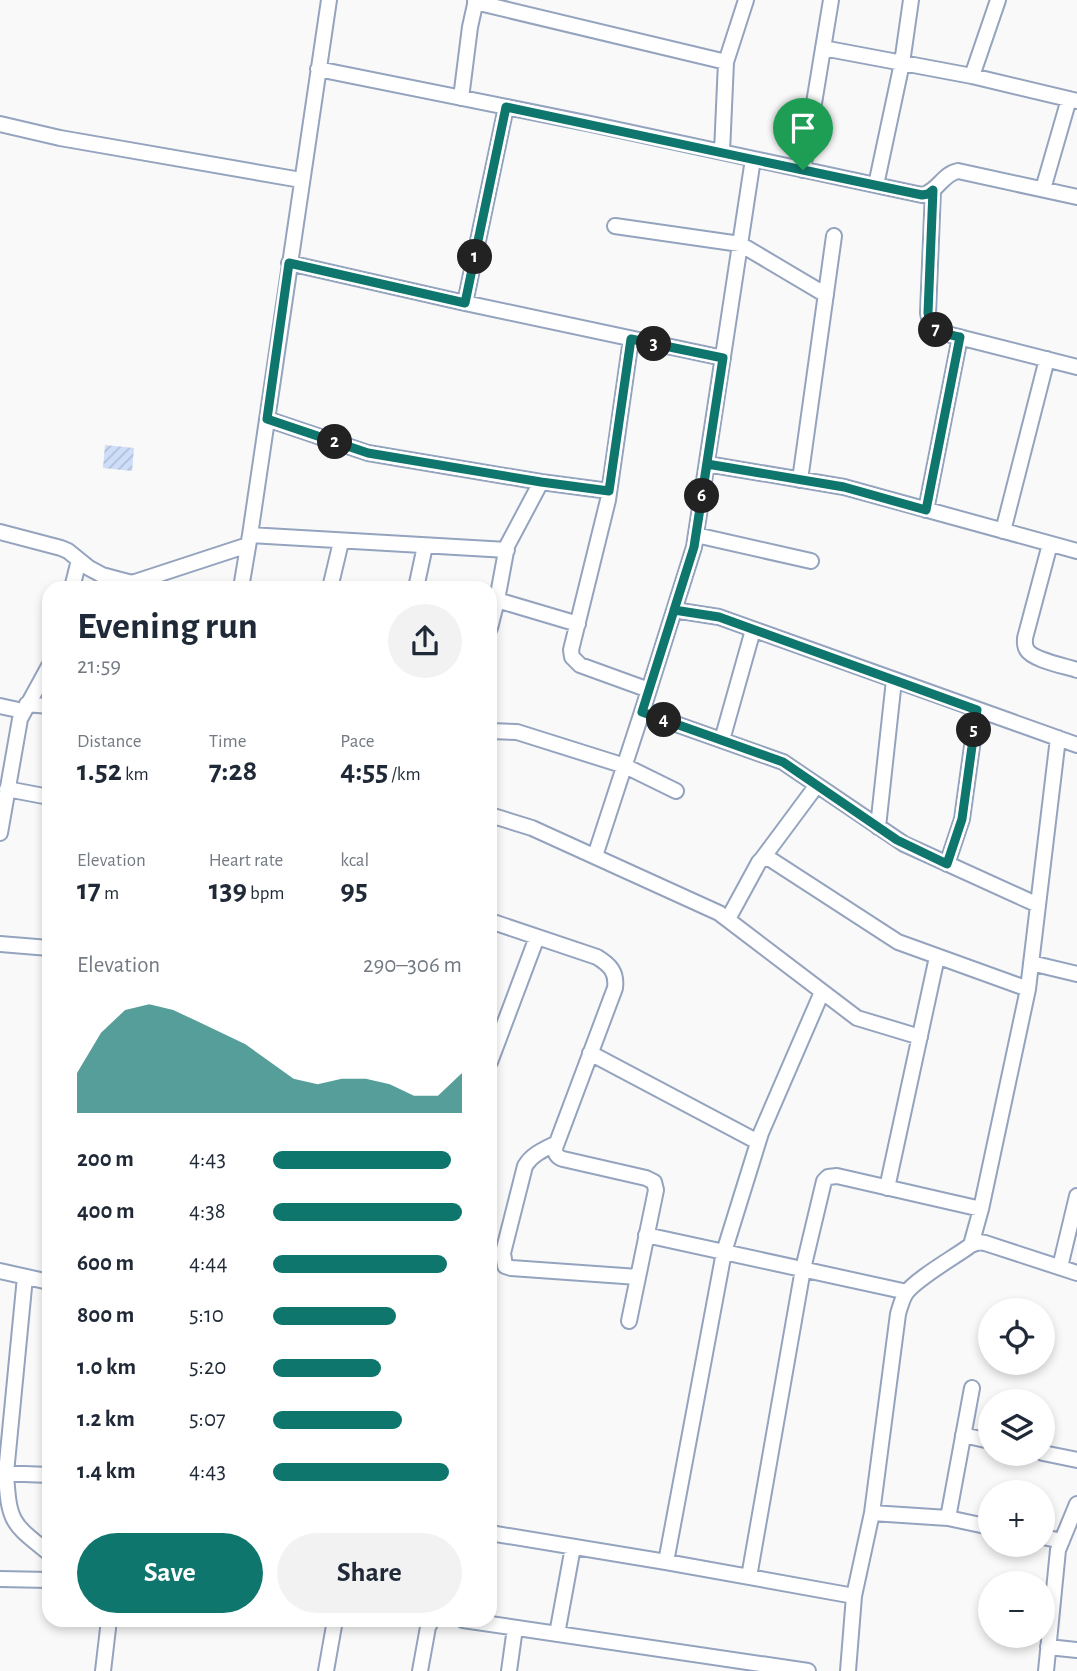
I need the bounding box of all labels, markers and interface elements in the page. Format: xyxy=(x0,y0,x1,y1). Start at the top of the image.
pin xyxy=(773,98,833,170)
icon: arrive xyxy=(784,109,822,147)
pin: 1 xyxy=(458,240,492,274)
text: 1 xyxy=(471,247,478,266)
pin: 7 xyxy=(918,312,954,348)
text: 7 xyxy=(931,320,940,339)
pin: 3 xyxy=(636,326,672,362)
text: 3 xyxy=(649,334,658,353)
pin: 2 xyxy=(318,424,352,460)
text: 2 xyxy=(330,432,339,451)
pin: 6 xyxy=(684,478,720,514)
text: 6 xyxy=(697,486,706,505)
button: share xyxy=(388,604,462,678)
text: Evening run xyxy=(77,608,258,646)
text: 21:59 xyxy=(77,655,121,678)
pin: 4 xyxy=(646,702,682,738)
text: 4 xyxy=(659,710,668,729)
pin: 5 xyxy=(956,712,992,748)
text: 5 xyxy=(969,720,978,739)
text: Distance xyxy=(77,732,141,751)
text: Time xyxy=(209,732,247,751)
text: Pace xyxy=(340,732,375,751)
text: 1.52 xyxy=(77,756,122,786)
text: 7:28 xyxy=(209,756,257,786)
text: 4:55 xyxy=(340,756,388,786)
text: km xyxy=(122,765,149,784)
text: /km xyxy=(388,765,421,784)
text: Elevation xyxy=(77,851,146,870)
text: Heart rate xyxy=(209,851,283,870)
text: kcal xyxy=(340,851,369,870)
text: 17 xyxy=(77,875,101,905)
text: 139 xyxy=(209,875,247,905)
text: 95 xyxy=(340,875,368,905)
text: m xyxy=(101,884,119,903)
text: bpm xyxy=(247,884,284,903)
text: Elevation xyxy=(77,954,160,977)
text: 290–306 m xyxy=(363,954,462,977)
text: 200 m xyxy=(77,1148,134,1171)
text: 4:43 xyxy=(189,1148,226,1171)
text: 400 m xyxy=(77,1200,135,1223)
text: 4:38 xyxy=(189,1200,226,1223)
text: 600 m xyxy=(77,1252,134,1275)
text: 4:44 xyxy=(189,1252,227,1275)
map controls xyxy=(978,1298,1055,1648)
button: locate xyxy=(978,1298,1055,1375)
text: 800 m xyxy=(77,1304,134,1327)
text: 5:10 xyxy=(189,1304,224,1327)
text: 1.0 km xyxy=(77,1356,136,1379)
text: 5:20 xyxy=(189,1356,227,1379)
button: layers xyxy=(978,1389,1055,1466)
text: 1.2 km xyxy=(77,1408,135,1431)
text: 5:07 xyxy=(189,1408,226,1431)
text: 1.4 km xyxy=(77,1460,136,1483)
text: 4:43 xyxy=(189,1460,226,1483)
button: + xyxy=(978,1480,1055,1557)
button: Save xyxy=(77,1533,263,1613)
button: Share xyxy=(277,1533,462,1613)
button: − xyxy=(978,1571,1055,1648)

